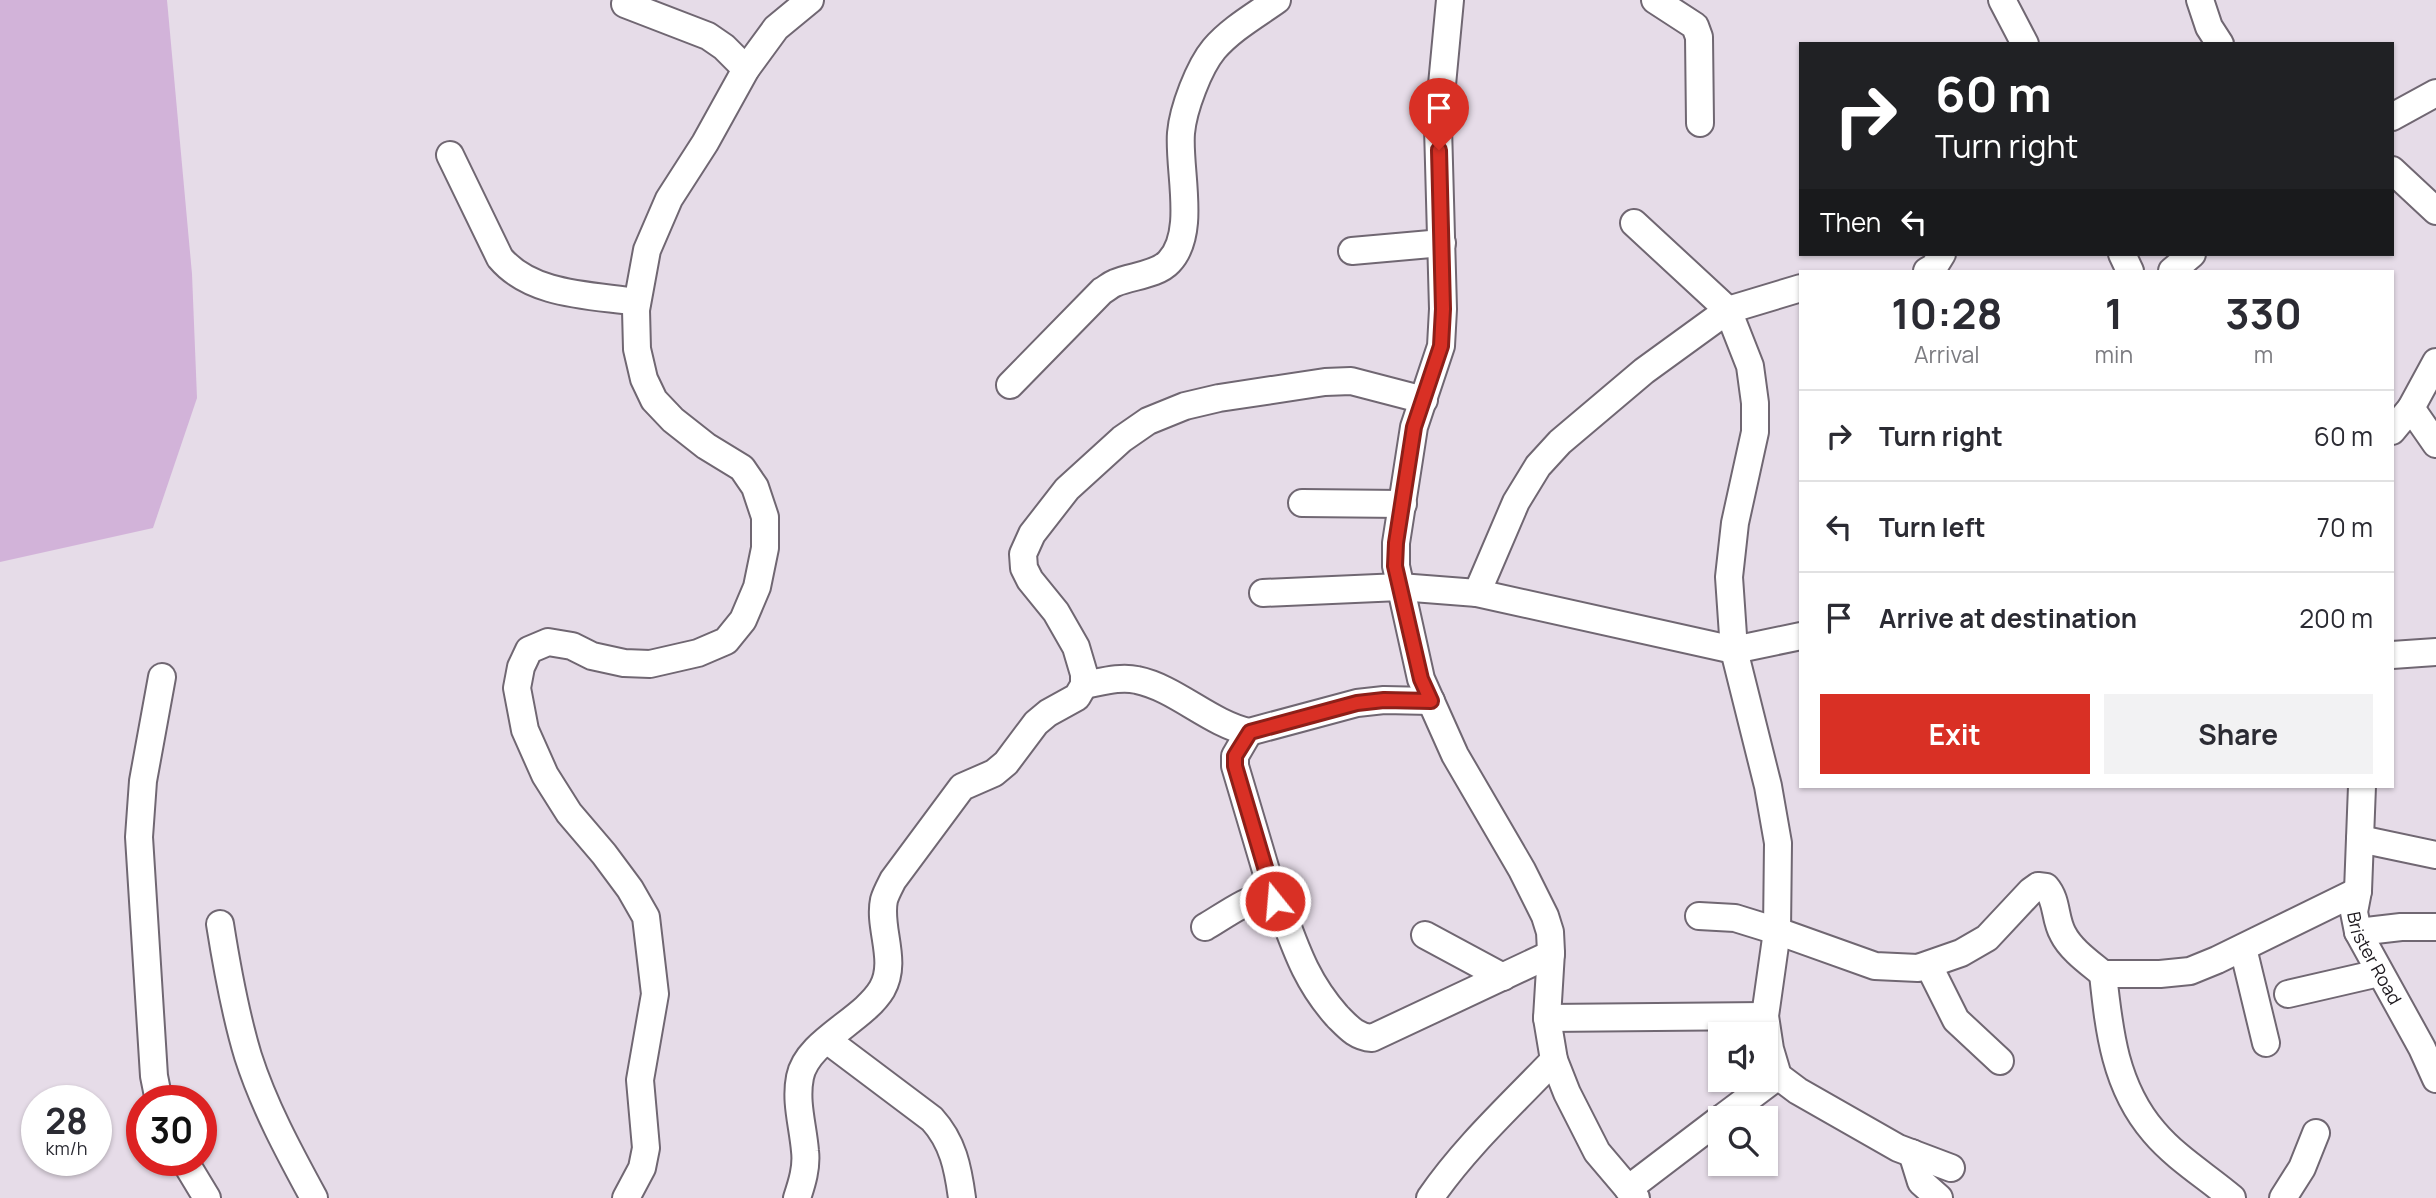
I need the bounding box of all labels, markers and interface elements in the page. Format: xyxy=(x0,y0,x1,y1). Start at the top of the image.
text: 60 m xyxy=(1935,60,2052,127)
icon: right xyxy=(1820,70,1911,161)
pin xyxy=(1409,78,1469,150)
icon: arrive xyxy=(1420,89,1458,127)
text: Turn right xyxy=(1935,124,2078,168)
icon: left xyxy=(1895,203,1933,241)
text: Then xyxy=(1820,204,1881,240)
text: 10:28 xyxy=(1891,284,2002,342)
text: 1 xyxy=(2105,284,2123,342)
text: 330 xyxy=(2225,284,2302,342)
text: Arrival xyxy=(1914,338,1980,370)
text: min xyxy=(2095,338,2133,370)
text: m xyxy=(2254,338,2273,370)
icon: right xyxy=(1820,417,1858,455)
text: Turn right xyxy=(1879,418,2003,454)
text: 60 m xyxy=(2314,418,2373,454)
icon: left xyxy=(1820,508,1858,546)
text: Turn left xyxy=(1879,509,1986,545)
text: 70 m xyxy=(2317,509,2373,545)
icon: arrive xyxy=(1820,599,1858,637)
text: Arrive at destination xyxy=(1879,600,2137,636)
text: 200 m xyxy=(2299,600,2373,636)
button: Exit xyxy=(1820,694,2090,774)
button: Share xyxy=(2104,694,2373,774)
position arrow xyxy=(1238,864,1312,938)
street label: Brister Road xyxy=(2342,910,2408,1009)
map controls xyxy=(1708,1022,1778,1176)
button: sound xyxy=(1708,1022,1778,1092)
speed limit sign: 30 xyxy=(126,1085,217,1176)
text: 28 xyxy=(45,1097,88,1145)
button: search xyxy=(1708,1106,1778,1176)
text: km/h xyxy=(46,1136,87,1160)

